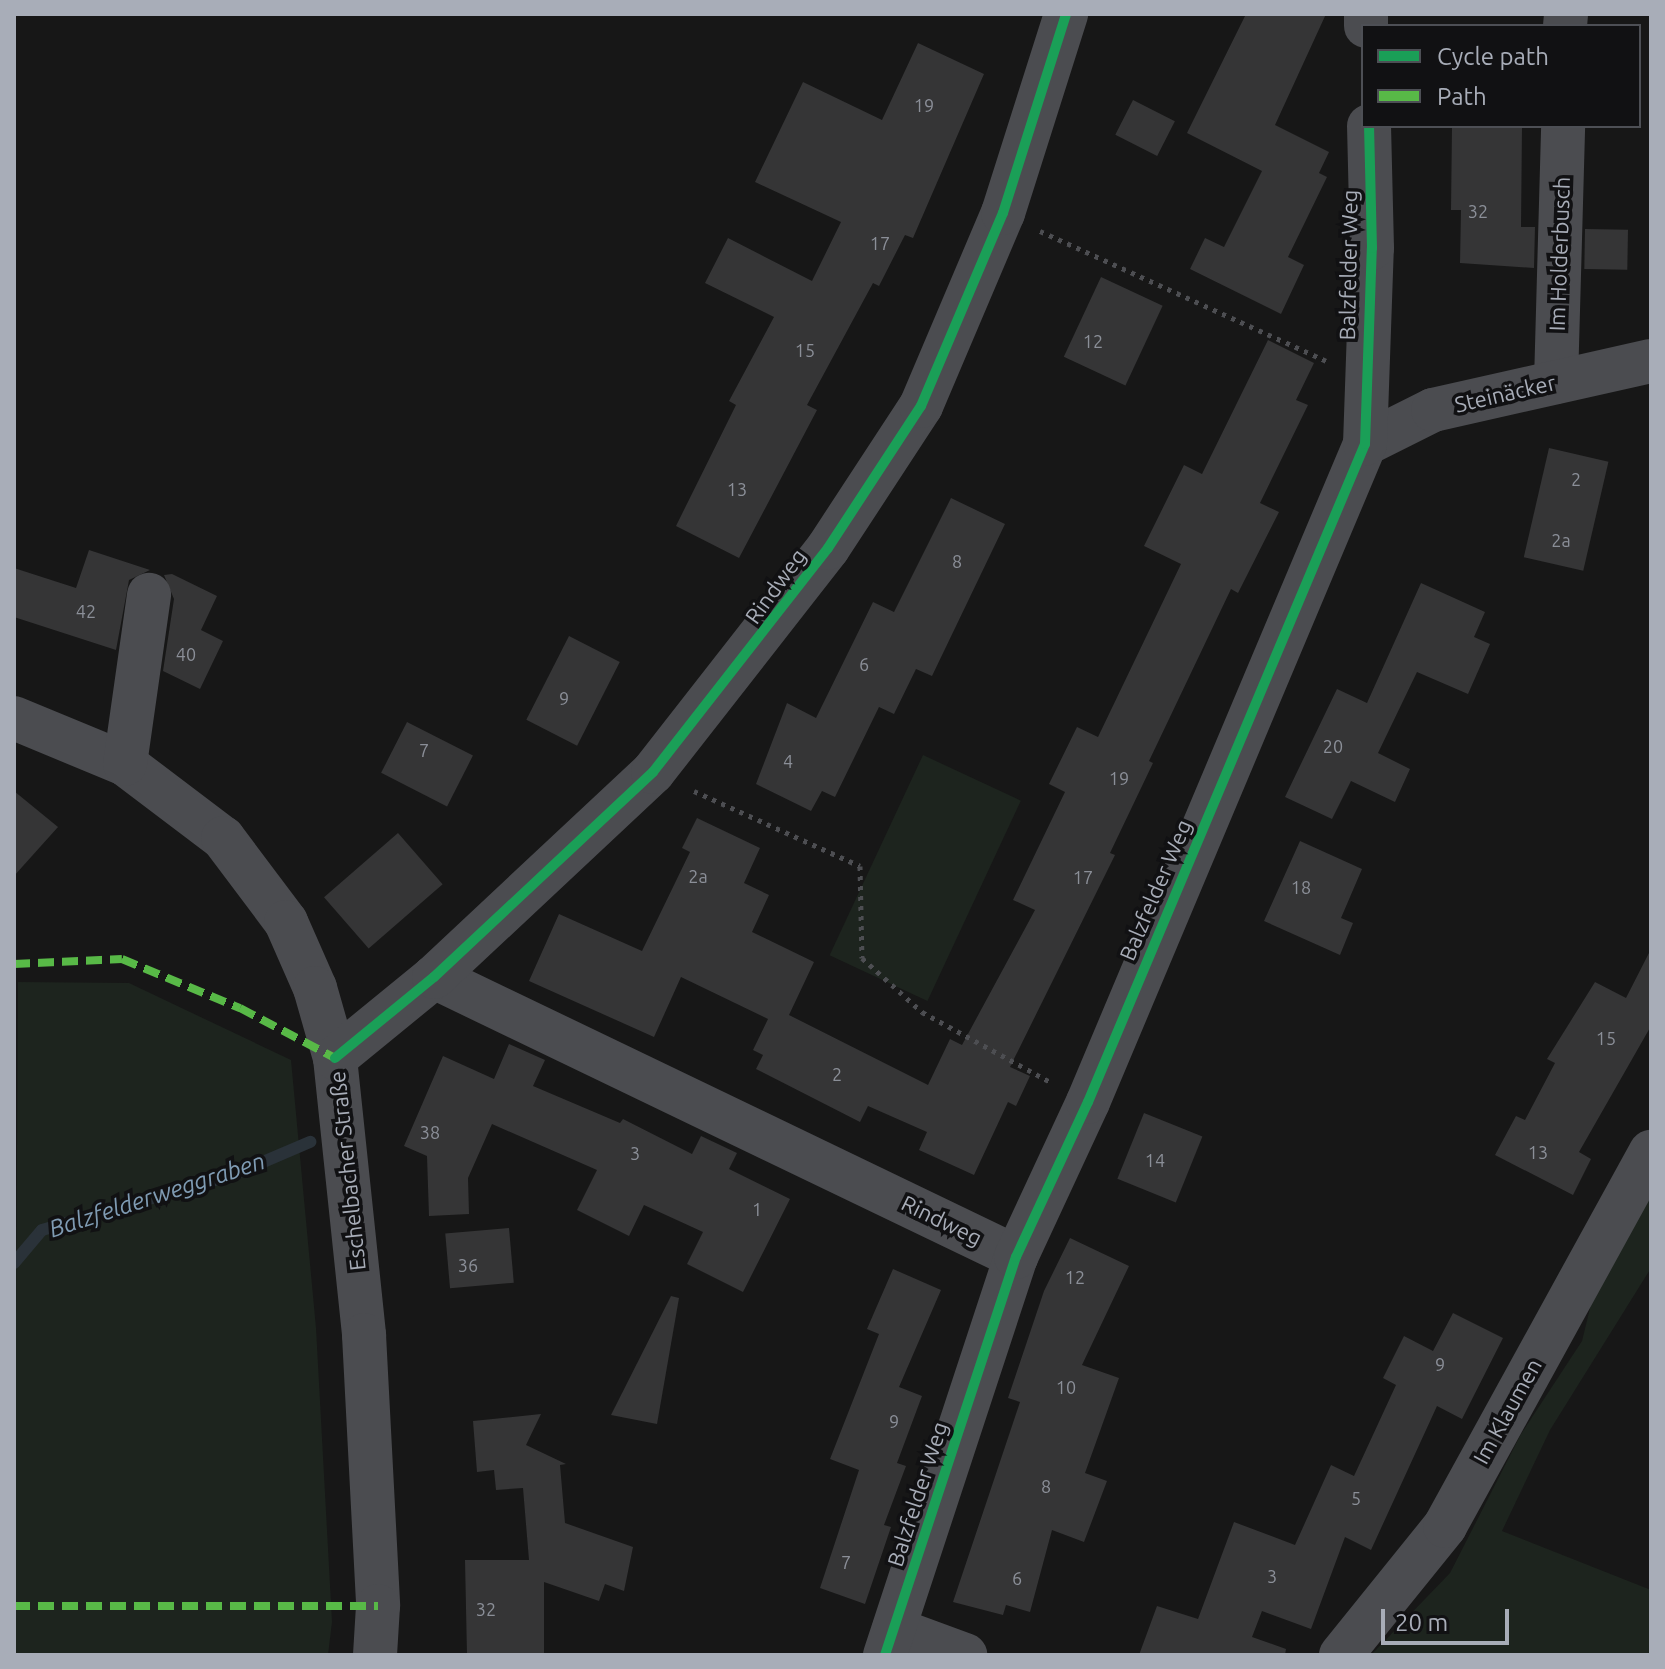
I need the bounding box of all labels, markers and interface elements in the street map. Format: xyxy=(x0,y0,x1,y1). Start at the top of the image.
legend xyxy=(1361,24,1641,128)
text: Cycle path xyxy=(1437,43,1549,70)
text: Path xyxy=(1437,83,1487,110)
house number: 19 xyxy=(914,94,934,116)
street label: Im Holderbusch xyxy=(1543,176,1575,332)
street label: Balzfelder Weg xyxy=(1333,189,1363,341)
house number: 32 xyxy=(1468,200,1488,222)
house number: 17 xyxy=(870,232,890,254)
house number: 12 xyxy=(1083,330,1103,352)
house number: 15 xyxy=(795,339,815,361)
street label: Steinäcker xyxy=(1452,369,1558,417)
house number: 2 xyxy=(1571,468,1581,490)
house number: 13 xyxy=(727,478,747,500)
house number: 2a xyxy=(1551,529,1571,551)
street label: Rindweg xyxy=(739,543,811,629)
house number: 8 xyxy=(952,550,962,572)
house number: 42 xyxy=(76,600,96,622)
house number: 40 xyxy=(176,643,196,665)
house number: 6 xyxy=(859,653,869,675)
house number: 9 xyxy=(559,687,569,709)
house number: 20 xyxy=(1323,735,1343,757)
house number: 7 xyxy=(419,739,429,761)
house number: 4 xyxy=(783,750,793,772)
house number: 19 xyxy=(1109,767,1129,789)
street label: Balzfelder Weg xyxy=(1113,815,1197,965)
house number: 2a xyxy=(688,865,708,887)
house number: 17 xyxy=(1073,866,1093,888)
house number: 18 xyxy=(1291,876,1311,898)
house number: 15 xyxy=(1596,1027,1616,1049)
house number: 2 xyxy=(832,1063,842,1085)
street label: Eschelbacher Straße xyxy=(323,1070,371,1272)
house number: 38 xyxy=(420,1121,440,1143)
house number: 13 xyxy=(1528,1141,1548,1163)
house number: 3 xyxy=(630,1142,640,1164)
water label: Balzfelderweggraben xyxy=(45,1146,269,1244)
house number: 14 xyxy=(1145,1149,1165,1171)
street label: Rindweg xyxy=(897,1189,987,1251)
house number: 1 xyxy=(752,1198,762,1220)
house number: 36 xyxy=(458,1254,478,1276)
house number: 12 xyxy=(1065,1266,1085,1288)
house number: 9 xyxy=(1435,1353,1445,1375)
street label: Im Klaumen xyxy=(1467,1354,1547,1468)
house number: 10 xyxy=(1056,1376,1076,1398)
house number: 9 xyxy=(889,1410,899,1432)
street label: Balzfelder Weg xyxy=(881,1418,953,1570)
house number: 8 xyxy=(1041,1475,1051,1497)
house number: 5 xyxy=(1351,1487,1361,1509)
house number: 7 xyxy=(841,1551,851,1573)
house number: 3 xyxy=(1267,1565,1277,1587)
house number: 6 xyxy=(1012,1567,1022,1589)
scale bar xyxy=(1385,1593,1513,1643)
house number: 32 xyxy=(476,1598,496,1620)
text: 20 m xyxy=(1395,1609,1448,1636)

